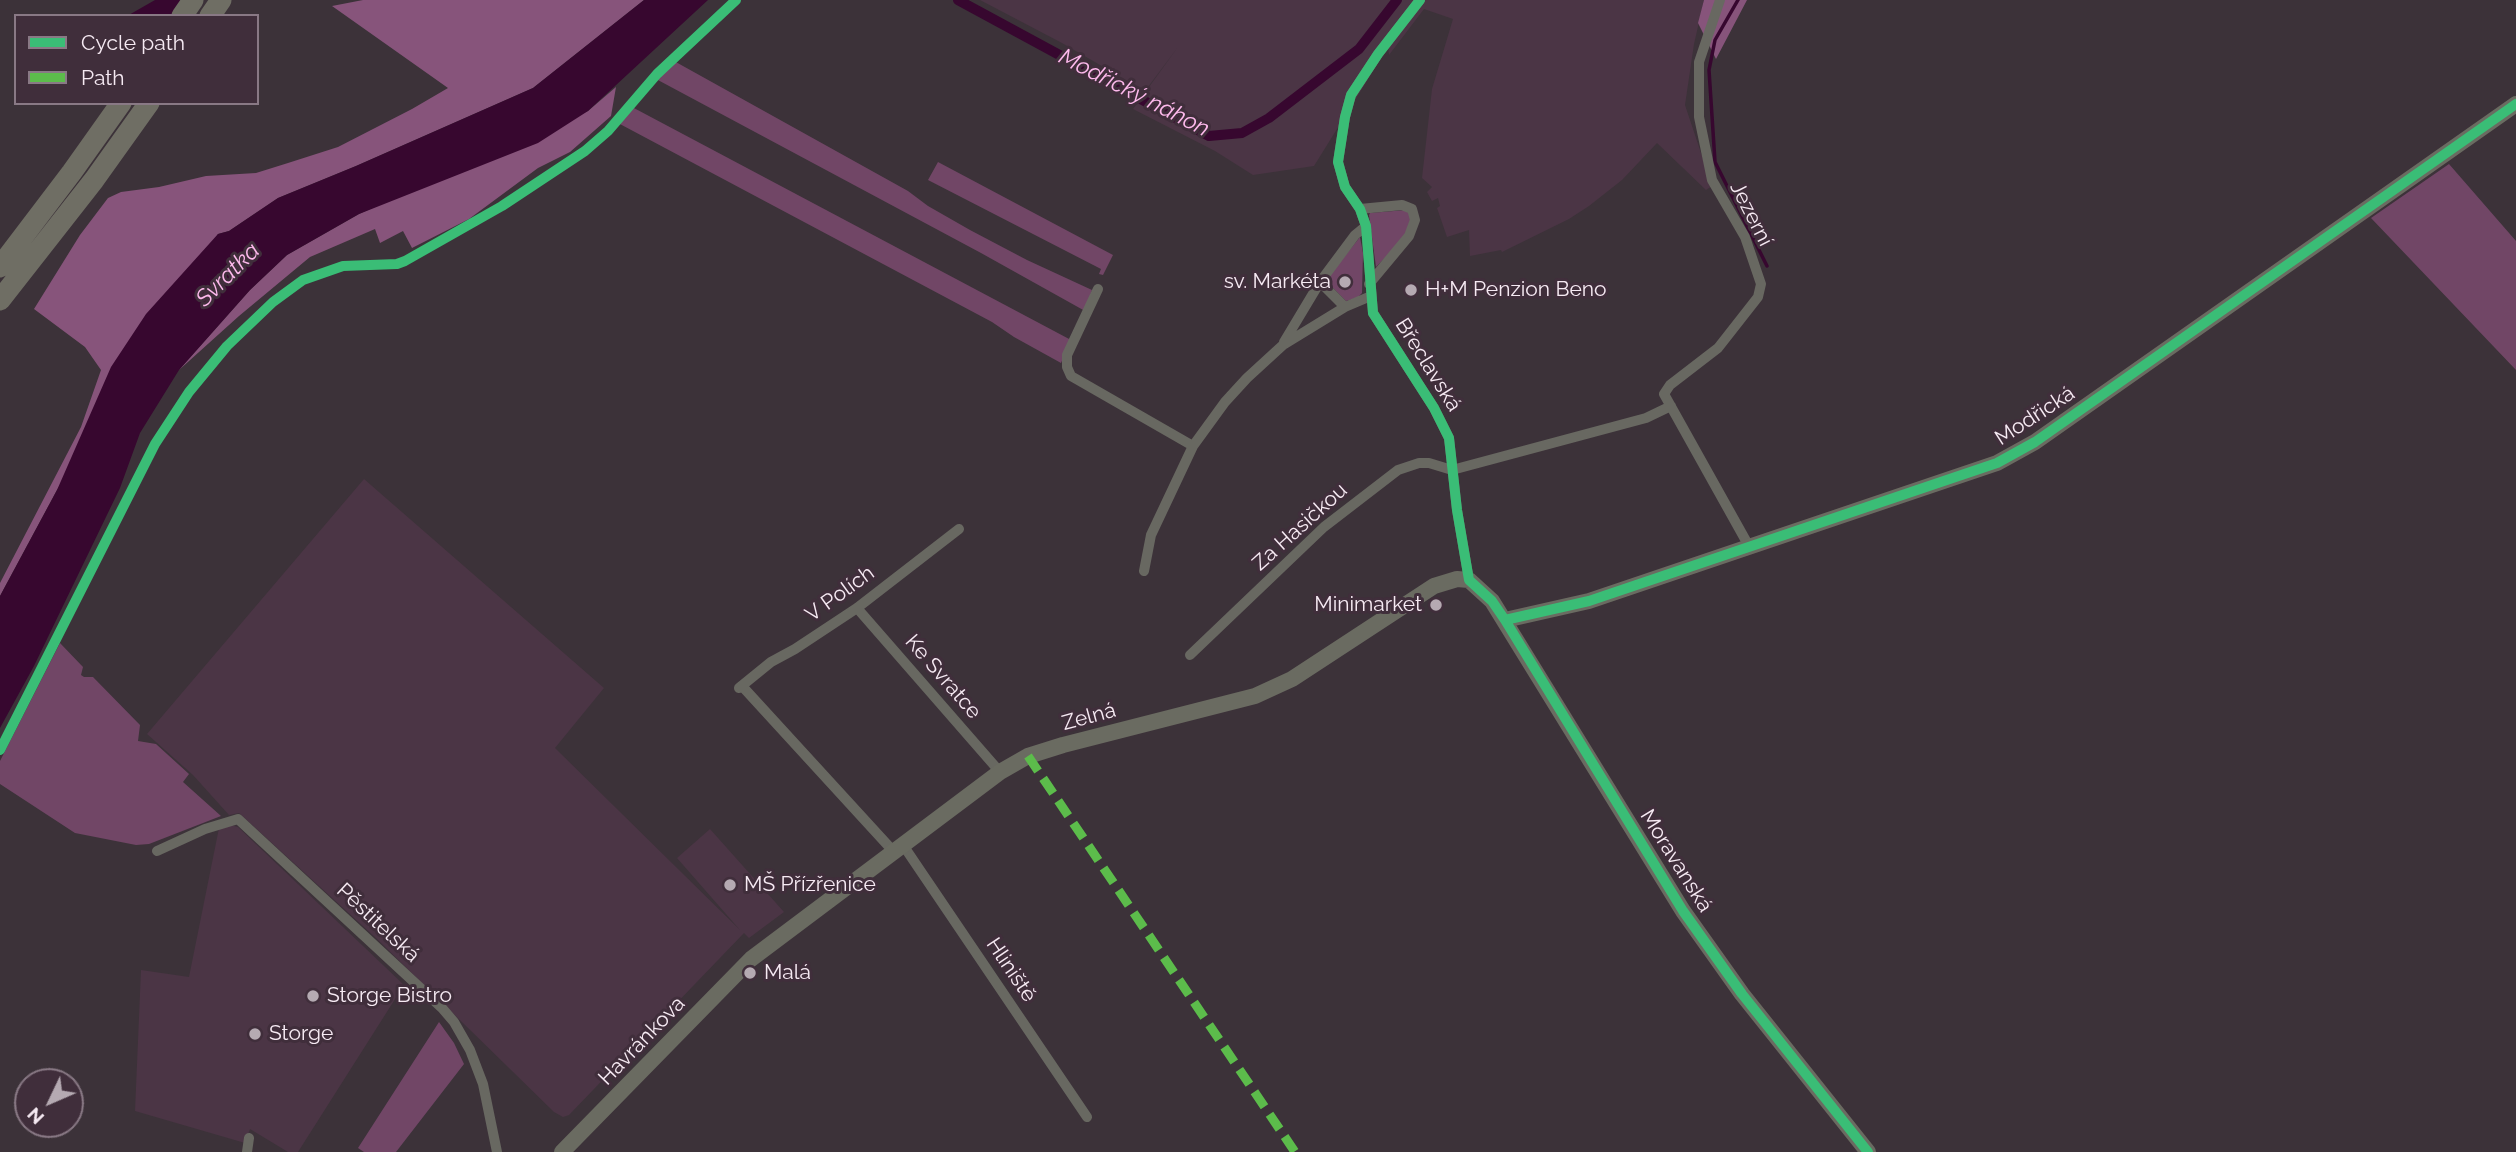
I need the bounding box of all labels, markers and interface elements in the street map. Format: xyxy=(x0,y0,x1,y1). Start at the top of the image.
legend xyxy=(14,14,259,105)
text: Cycle path xyxy=(81,30,185,55)
water label: Modřický náhon xyxy=(1054,43,1214,143)
text: Path xyxy=(81,65,125,90)
street label: Jezerní xyxy=(1724,178,1778,250)
water label: Svratka xyxy=(190,237,266,313)
place label: sv. Markéta xyxy=(1224,269,1331,295)
marker: sv. Markéta xyxy=(1337,274,1353,290)
place label: H+M Penzion Beno xyxy=(1425,277,1606,303)
marker: H+M Penzion Beno xyxy=(1403,282,1419,298)
street label: Břeclavská xyxy=(1389,314,1467,416)
street label: Modřická xyxy=(1990,381,2080,451)
street label: Za Hasičkou xyxy=(1247,478,1353,576)
street label: V Polích xyxy=(801,561,879,627)
place label: Minimarket xyxy=(1314,592,1422,618)
marker: Minimarket xyxy=(1428,597,1444,613)
street label: Ke Svratce xyxy=(900,630,986,724)
street label: Zelná xyxy=(1059,698,1119,736)
street label: Moravanská xyxy=(1634,805,1718,917)
place label: MŠ Přízřenice xyxy=(744,872,876,898)
marker: MŠ Přízřenice xyxy=(722,877,738,893)
street label: Pěstitelská xyxy=(331,878,425,968)
street label: Hliniště xyxy=(980,933,1042,1007)
place label: Malá xyxy=(764,960,811,986)
marker: Malá xyxy=(742,965,758,981)
place label: Storge Bistro xyxy=(327,983,452,1009)
marker: Storge Bistro xyxy=(305,988,321,1004)
street label: Havránkova xyxy=(593,991,691,1091)
place label: Storge xyxy=(269,1021,333,1047)
marker: Storge xyxy=(247,1026,263,1042)
north arrow xyxy=(14,1068,84,1138)
text: N xyxy=(22,1103,48,1129)

